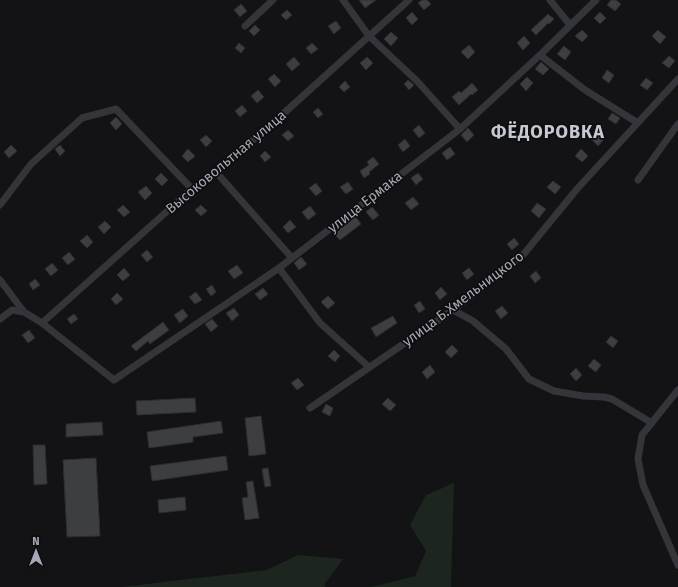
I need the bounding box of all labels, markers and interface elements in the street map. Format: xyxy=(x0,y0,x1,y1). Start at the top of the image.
street label: Высоковольтная улица xyxy=(162,107,290,217)
district label: ФЁДОРОВКА xyxy=(491,121,605,143)
street label: улица Ермака xyxy=(324,168,406,236)
street label: улица Б.Хмельницкого xyxy=(399,248,527,350)
north arrow xyxy=(16,531,56,571)
text: N xyxy=(32,535,40,548)

